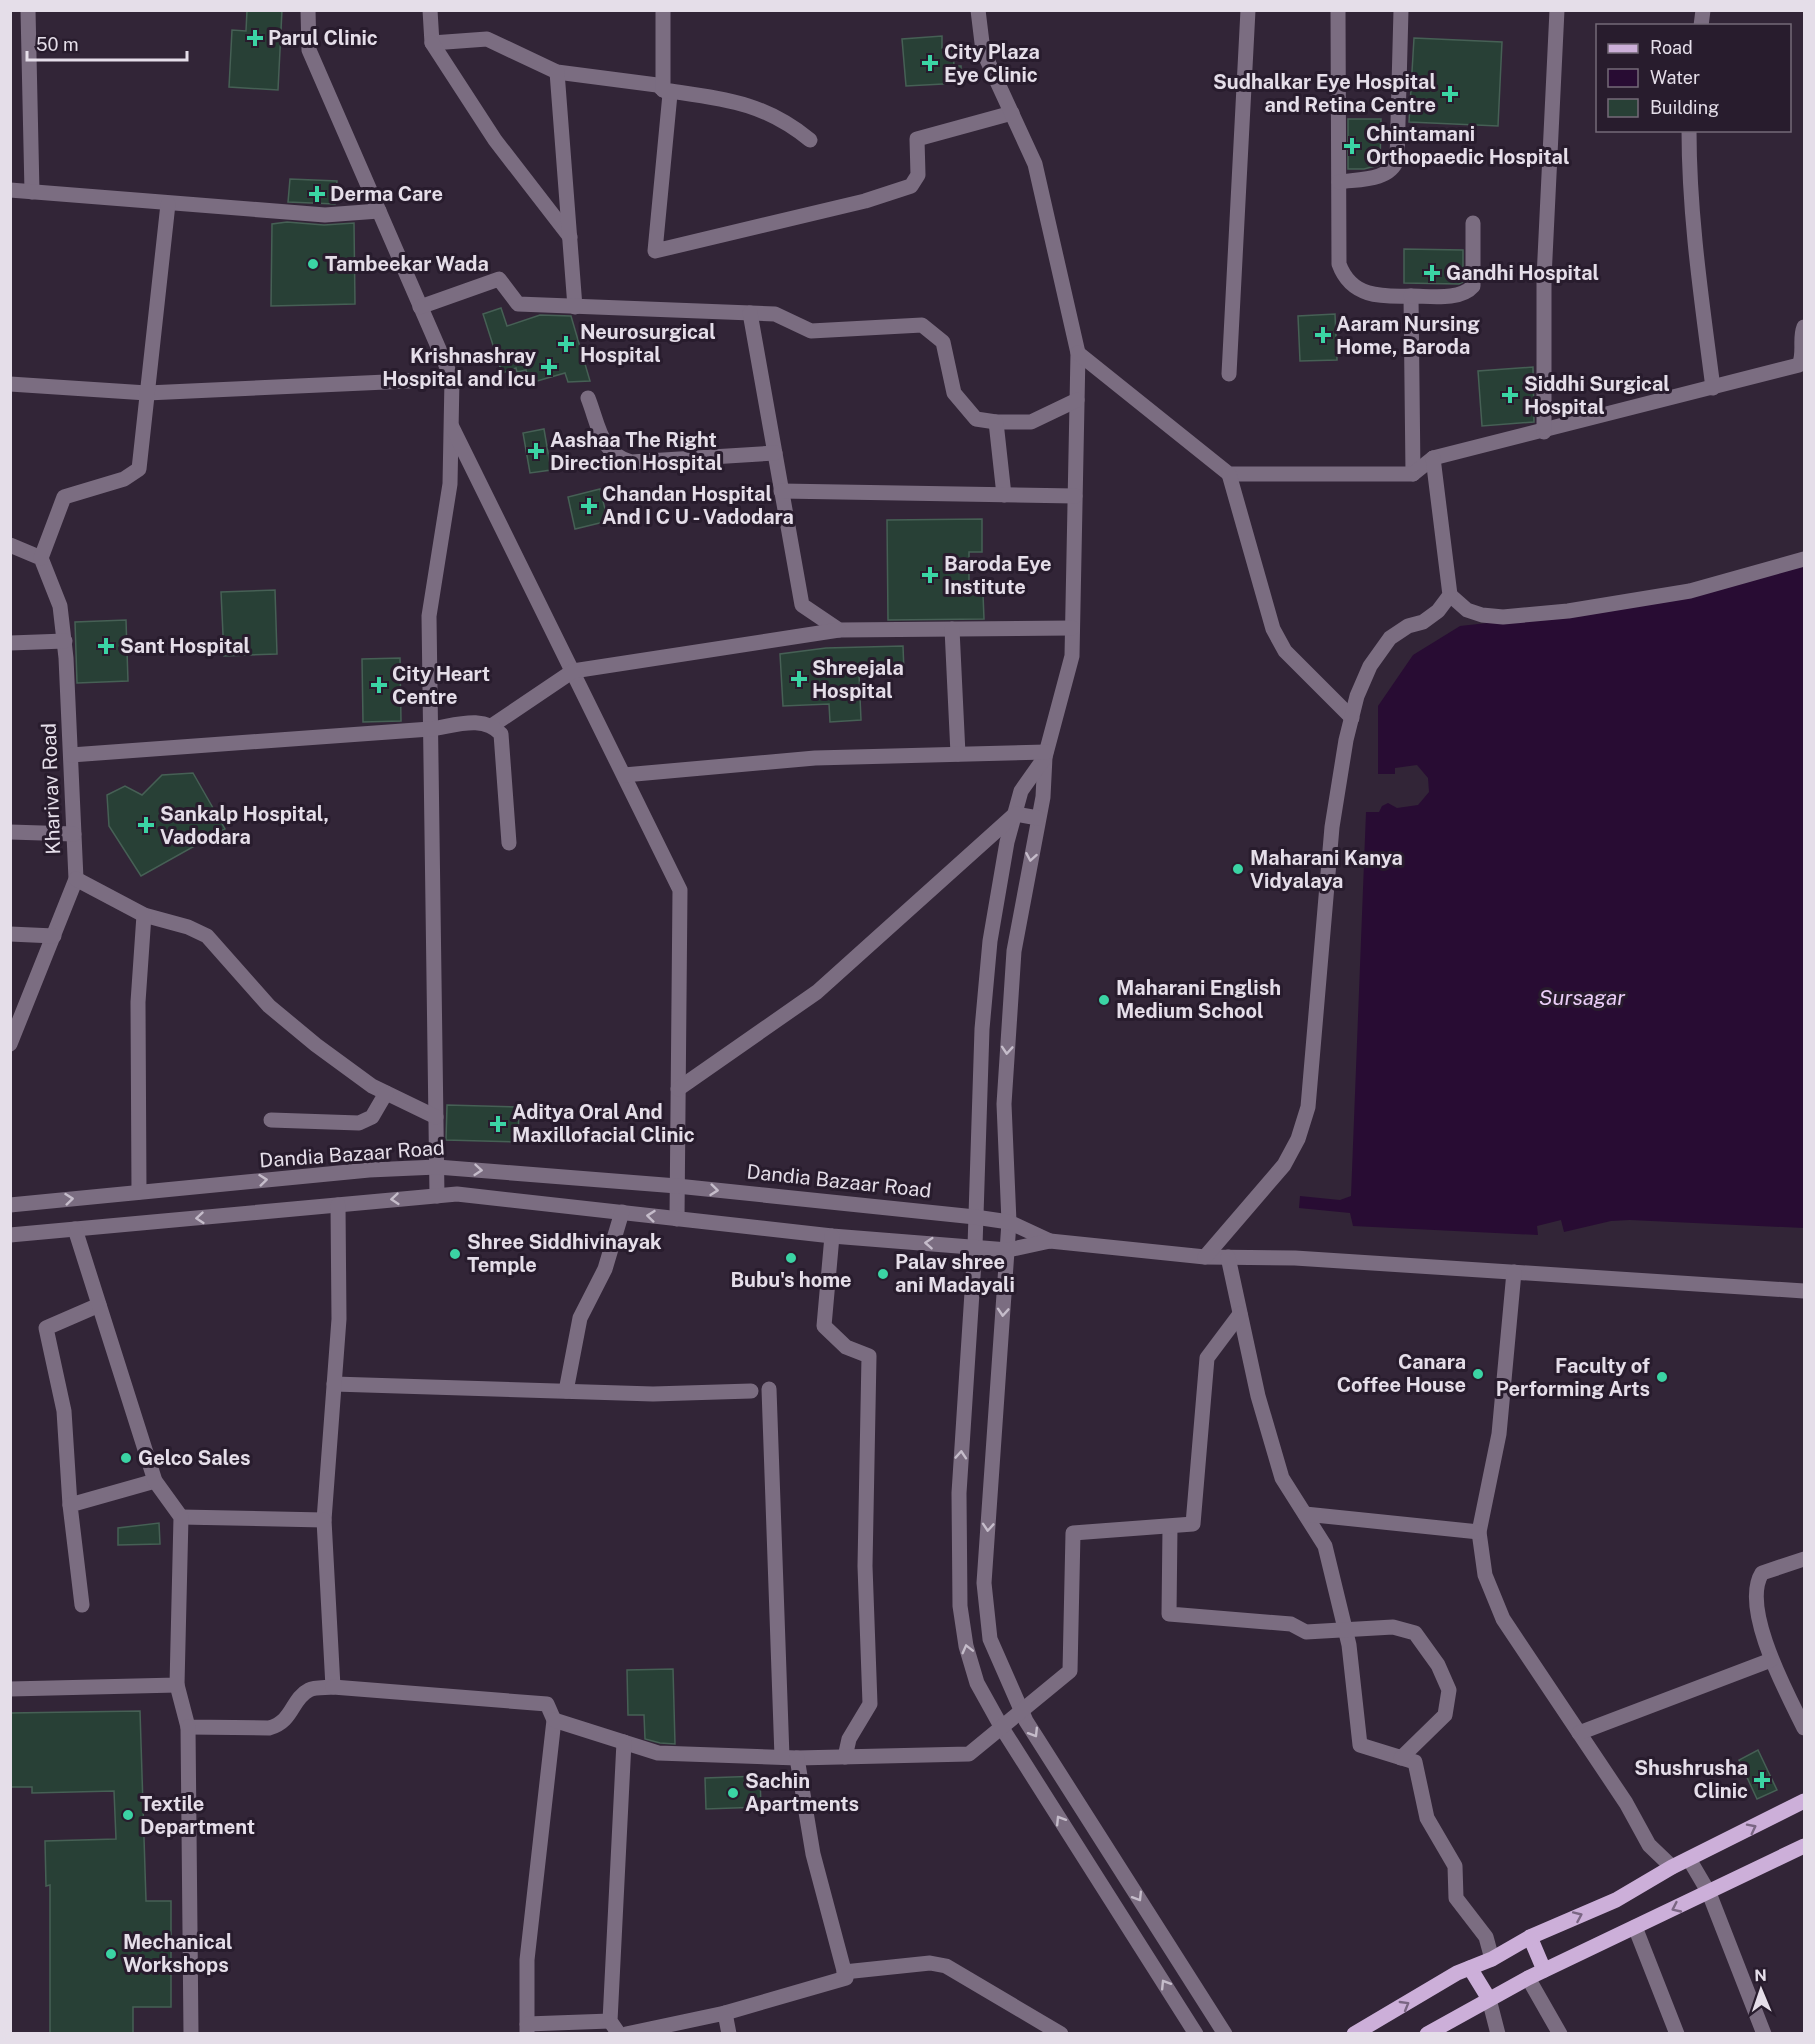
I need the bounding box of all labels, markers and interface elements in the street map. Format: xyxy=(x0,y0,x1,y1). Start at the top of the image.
scale bar xyxy=(27,24,188,62)
legend xyxy=(1596,24,1791,132)
place label: Parul Clinic xyxy=(268,26,378,50)
marker: Parul Clinic xyxy=(246,29,264,47)
text: 50 m xyxy=(36,34,79,55)
text: Road xyxy=(1650,37,1693,58)
place label: City Plaza Eye Clinic xyxy=(944,40,1040,87)
marker: City Plaza Eye Clinic xyxy=(921,54,939,72)
text: Water xyxy=(1650,67,1700,88)
place label: Sudhalkar Eye Hospital and Retina Centre xyxy=(1213,70,1436,117)
marker: Sudhalkar Eye Hospital and Retina Centre xyxy=(1441,85,1459,103)
text: Building xyxy=(1650,97,1719,118)
place label: Chintamani Orthopaedic Hospital xyxy=(1366,122,1570,169)
marker: Chintamani Orthopaedic Hospital xyxy=(1343,137,1361,155)
place label: Derma Care xyxy=(330,182,443,206)
marker: Derma Care xyxy=(308,185,326,203)
place label: Tambeekar Wada xyxy=(325,252,489,276)
marker: Tambeekar Wada xyxy=(306,257,320,271)
place label: Gandhi Hospital xyxy=(1446,261,1599,285)
marker: Gandhi Hospital xyxy=(1423,264,1441,282)
place label: Aaram Nursing Home, Baroda xyxy=(1336,312,1480,359)
place label: Neurosurgical Hospital xyxy=(580,320,716,367)
marker: Aaram Nursing Home, Baroda xyxy=(1314,326,1332,344)
marker: Neurosurgical Hospital xyxy=(557,335,575,353)
place label: Krishnashray Hospital and Icu xyxy=(382,344,536,391)
marker: Krishnashray Hospital and Icu xyxy=(540,358,558,376)
place label: Siddhi Surgical Hospital xyxy=(1524,372,1670,419)
marker: Siddhi Surgical Hospital xyxy=(1501,386,1519,404)
place label: Aashaa The Right Direction Hospital xyxy=(550,428,723,475)
marker: Aashaa The Right Direction Hospital xyxy=(527,442,545,460)
place label: Chandan Hospital And I C U - Vadodara xyxy=(602,482,794,529)
marker: Chandan Hospital And I C U - Vadodara xyxy=(580,497,598,515)
place label: Baroda Eye Institute xyxy=(944,552,1052,599)
marker: Baroda Eye Institute xyxy=(921,566,939,584)
place label: Sant Hospital xyxy=(120,634,250,658)
marker: Sant Hospital xyxy=(97,637,115,655)
place label: Shreejala Hospital xyxy=(812,656,904,703)
place label: City Heart Centre xyxy=(392,662,490,709)
marker: Shreejala Hospital xyxy=(790,670,808,688)
marker: City Heart Centre xyxy=(370,676,388,694)
street label: Kharivav Road xyxy=(37,723,65,855)
place label: Sankalp Hospital, Vadodara xyxy=(160,802,329,849)
marker: Sankalp Hospital, Vadodara xyxy=(137,816,155,834)
place label: Maharani Kanya Vidyalaya xyxy=(1250,846,1403,893)
one-way arrow xyxy=(1025,851,1038,861)
marker: Maharani Kanya Vidyalaya xyxy=(1231,862,1245,876)
place label: Maharani English Medium School xyxy=(1116,976,1281,1023)
water label: Sursagar xyxy=(1539,985,1626,1010)
marker: Maharani English Medium School xyxy=(1097,993,1111,1007)
one-way arrow xyxy=(1001,1045,1014,1054)
place label: Aditya Oral And Maxillofacial Clinic xyxy=(512,1100,695,1147)
marker: Aditya Oral And Maxillofacial Clinic xyxy=(489,1115,507,1133)
street label: Dandia Bazaar Road xyxy=(259,1136,445,1172)
street label: Dandia Bazaar Road xyxy=(745,1159,933,1203)
one-way arrow xyxy=(474,1163,483,1176)
one-way arrow xyxy=(258,1174,267,1187)
one-way arrow xyxy=(710,1183,719,1195)
one-way arrow xyxy=(64,1193,73,1206)
one-way arrow xyxy=(390,1193,399,1206)
one-way arrow xyxy=(647,1210,656,1222)
one-way arrow xyxy=(196,1211,205,1224)
place label: Shree Siddhivinayak Temple xyxy=(467,1230,662,1277)
one-way arrow xyxy=(924,1237,933,1250)
marker: Shree Siddhivinayak Temple xyxy=(448,1247,462,1261)
place label: Palav shree ani Madayali xyxy=(895,1250,1015,1297)
marker: Bubu's home xyxy=(784,1251,798,1265)
marker: Palav shree ani Madayali xyxy=(876,1267,890,1281)
place label: Bubu's home xyxy=(730,1268,852,1292)
one-way arrow xyxy=(997,1307,1010,1316)
place label: Canara Coffee House xyxy=(1337,1350,1466,1397)
place label: Faculty of Performing Arts xyxy=(1496,1354,1650,1401)
marker: Canara Coffee House xyxy=(1471,1367,1485,1381)
marker: Faculty of Performing Arts xyxy=(1655,1370,1669,1384)
place label: Gelco Sales xyxy=(138,1446,251,1470)
marker: Gelco Sales xyxy=(119,1451,133,1465)
one-way arrow xyxy=(955,1451,968,1460)
one-way arrow xyxy=(982,1523,995,1532)
one-way arrow xyxy=(962,1644,975,1654)
one-way arrow xyxy=(1026,1727,1038,1737)
place label: Shushrusha Clinic xyxy=(1634,1756,1748,1803)
place label: Sachin Apartments xyxy=(745,1769,859,1816)
marker: Shushrusha Clinic xyxy=(1753,1771,1771,1789)
marker: Sachin Apartments xyxy=(726,1786,740,1800)
place label: Textile Department xyxy=(140,1792,255,1839)
marker: Textile Department xyxy=(121,1808,135,1822)
one-way arrow xyxy=(1057,1815,1068,1826)
one-way arrow xyxy=(1746,1824,1757,1835)
one-way arrow xyxy=(1131,1891,1143,1901)
one-way arrow xyxy=(1672,1901,1683,1913)
one-way arrow xyxy=(1572,1911,1583,1923)
place label: Mechanical Workshops xyxy=(123,1930,233,1977)
marker: Mechanical Workshops xyxy=(104,1947,118,1961)
north arrow xyxy=(1731,1960,1791,2020)
text: N xyxy=(1754,1966,1767,1985)
one-way arrow xyxy=(1160,1980,1172,1990)
one-way arrow xyxy=(1399,2000,1409,2012)

